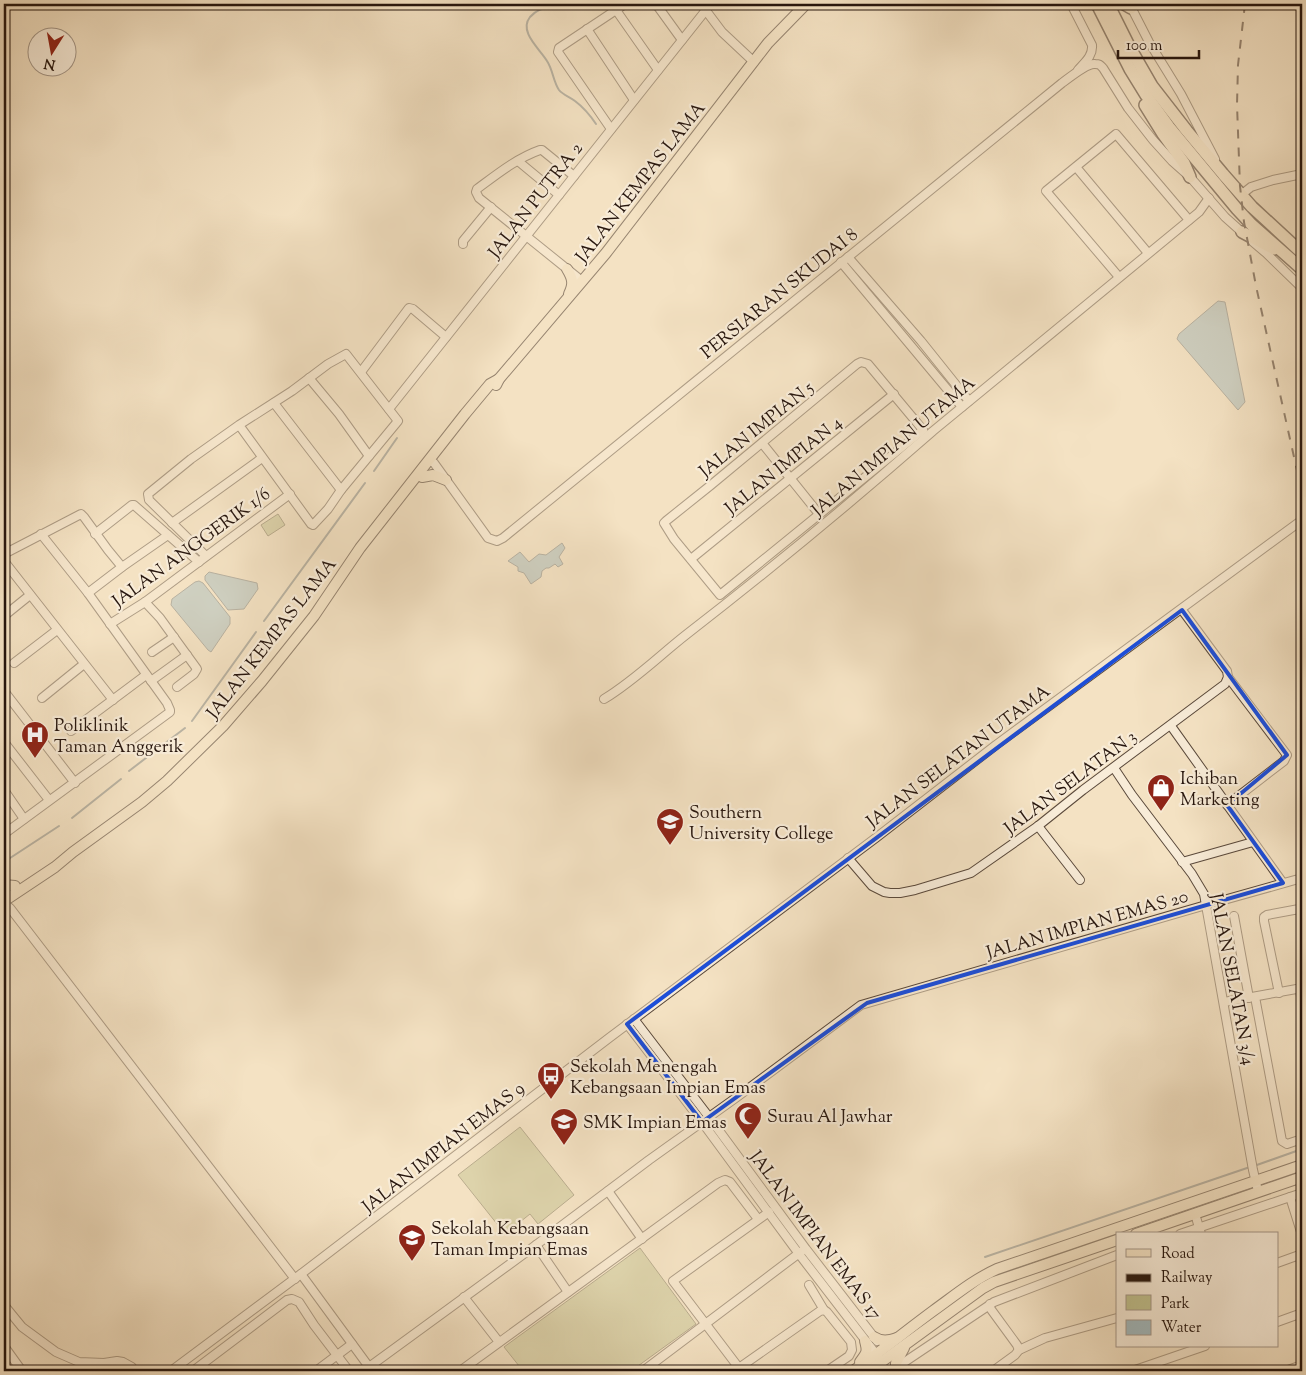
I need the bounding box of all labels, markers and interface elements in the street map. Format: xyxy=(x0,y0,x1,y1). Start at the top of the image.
north arrow xyxy=(28,28,78,78)
scale bar xyxy=(1118,28,1200,60)
text: 100 m xyxy=(1126,36,1163,57)
text: N xyxy=(43,52,57,74)
street label: JALAN KEMPAS LAMA xyxy=(570,97,713,270)
street label: JALAN PUTRA 2 xyxy=(482,137,591,265)
street label: PERSIARAN SKUDAI 8 xyxy=(696,223,864,366)
street label: JALAN IMPIAN UTAMA xyxy=(806,371,982,524)
street label: JALAN IMPIAN 5 xyxy=(694,376,820,486)
street label: JALAN IMPIAN 4 xyxy=(719,411,848,523)
street label: JALAN ANGGERIK 1/6 xyxy=(107,482,277,616)
street label: JALAN KEMPAS LAMA xyxy=(201,553,344,726)
street label: JALAN SELATAN UTAMA xyxy=(861,679,1057,836)
place label: Poliklinik Taman Anggerik xyxy=(54,714,184,761)
hospital icon: Poliklinik Taman Anggerik xyxy=(20,720,50,759)
street label: JALAN SELATAN 3 xyxy=(999,725,1143,843)
place label: Ichiban Marketing xyxy=(1180,767,1260,814)
shop icon: Ichiban Marketing xyxy=(1146,773,1176,812)
place label: Southern University College xyxy=(689,801,834,848)
school or university icon: Southern University College xyxy=(655,807,685,846)
street label: JALAN IMPIAN EMAS 20 xyxy=(983,885,1192,968)
street label: JALAN SELATAN 3/4 xyxy=(1201,890,1260,1068)
place label: Sekolah Menengah Kebangsaan Impian Emas xyxy=(570,1055,766,1102)
bus stop icon: Sekolah Menengah Kebangsaan Impian Emas xyxy=(536,1061,566,1100)
street label: JALAN IMPIAN EMAS 9 xyxy=(357,1077,531,1221)
mosque icon: Surau Al Jawhar xyxy=(733,1101,763,1140)
place label: Surau Al Jawhar xyxy=(767,1105,893,1131)
school or university icon: SMK Impian Emas xyxy=(549,1107,579,1146)
place label: SMK Impian Emas xyxy=(583,1111,727,1137)
street label: JALAN IMPIAN EMAS 17 xyxy=(741,1145,887,1326)
place label: Sekolah Kebangsaan Taman Impian Emas xyxy=(431,1217,589,1264)
school or university icon: Sekolah Kebangsaan Taman Impian Emas xyxy=(397,1223,427,1262)
legend xyxy=(1116,1232,1278,1348)
text: Road xyxy=(1161,1244,1195,1265)
text: Railway xyxy=(1161,1268,1213,1289)
text: Park xyxy=(1161,1294,1190,1315)
text: Water xyxy=(1161,1318,1202,1339)

